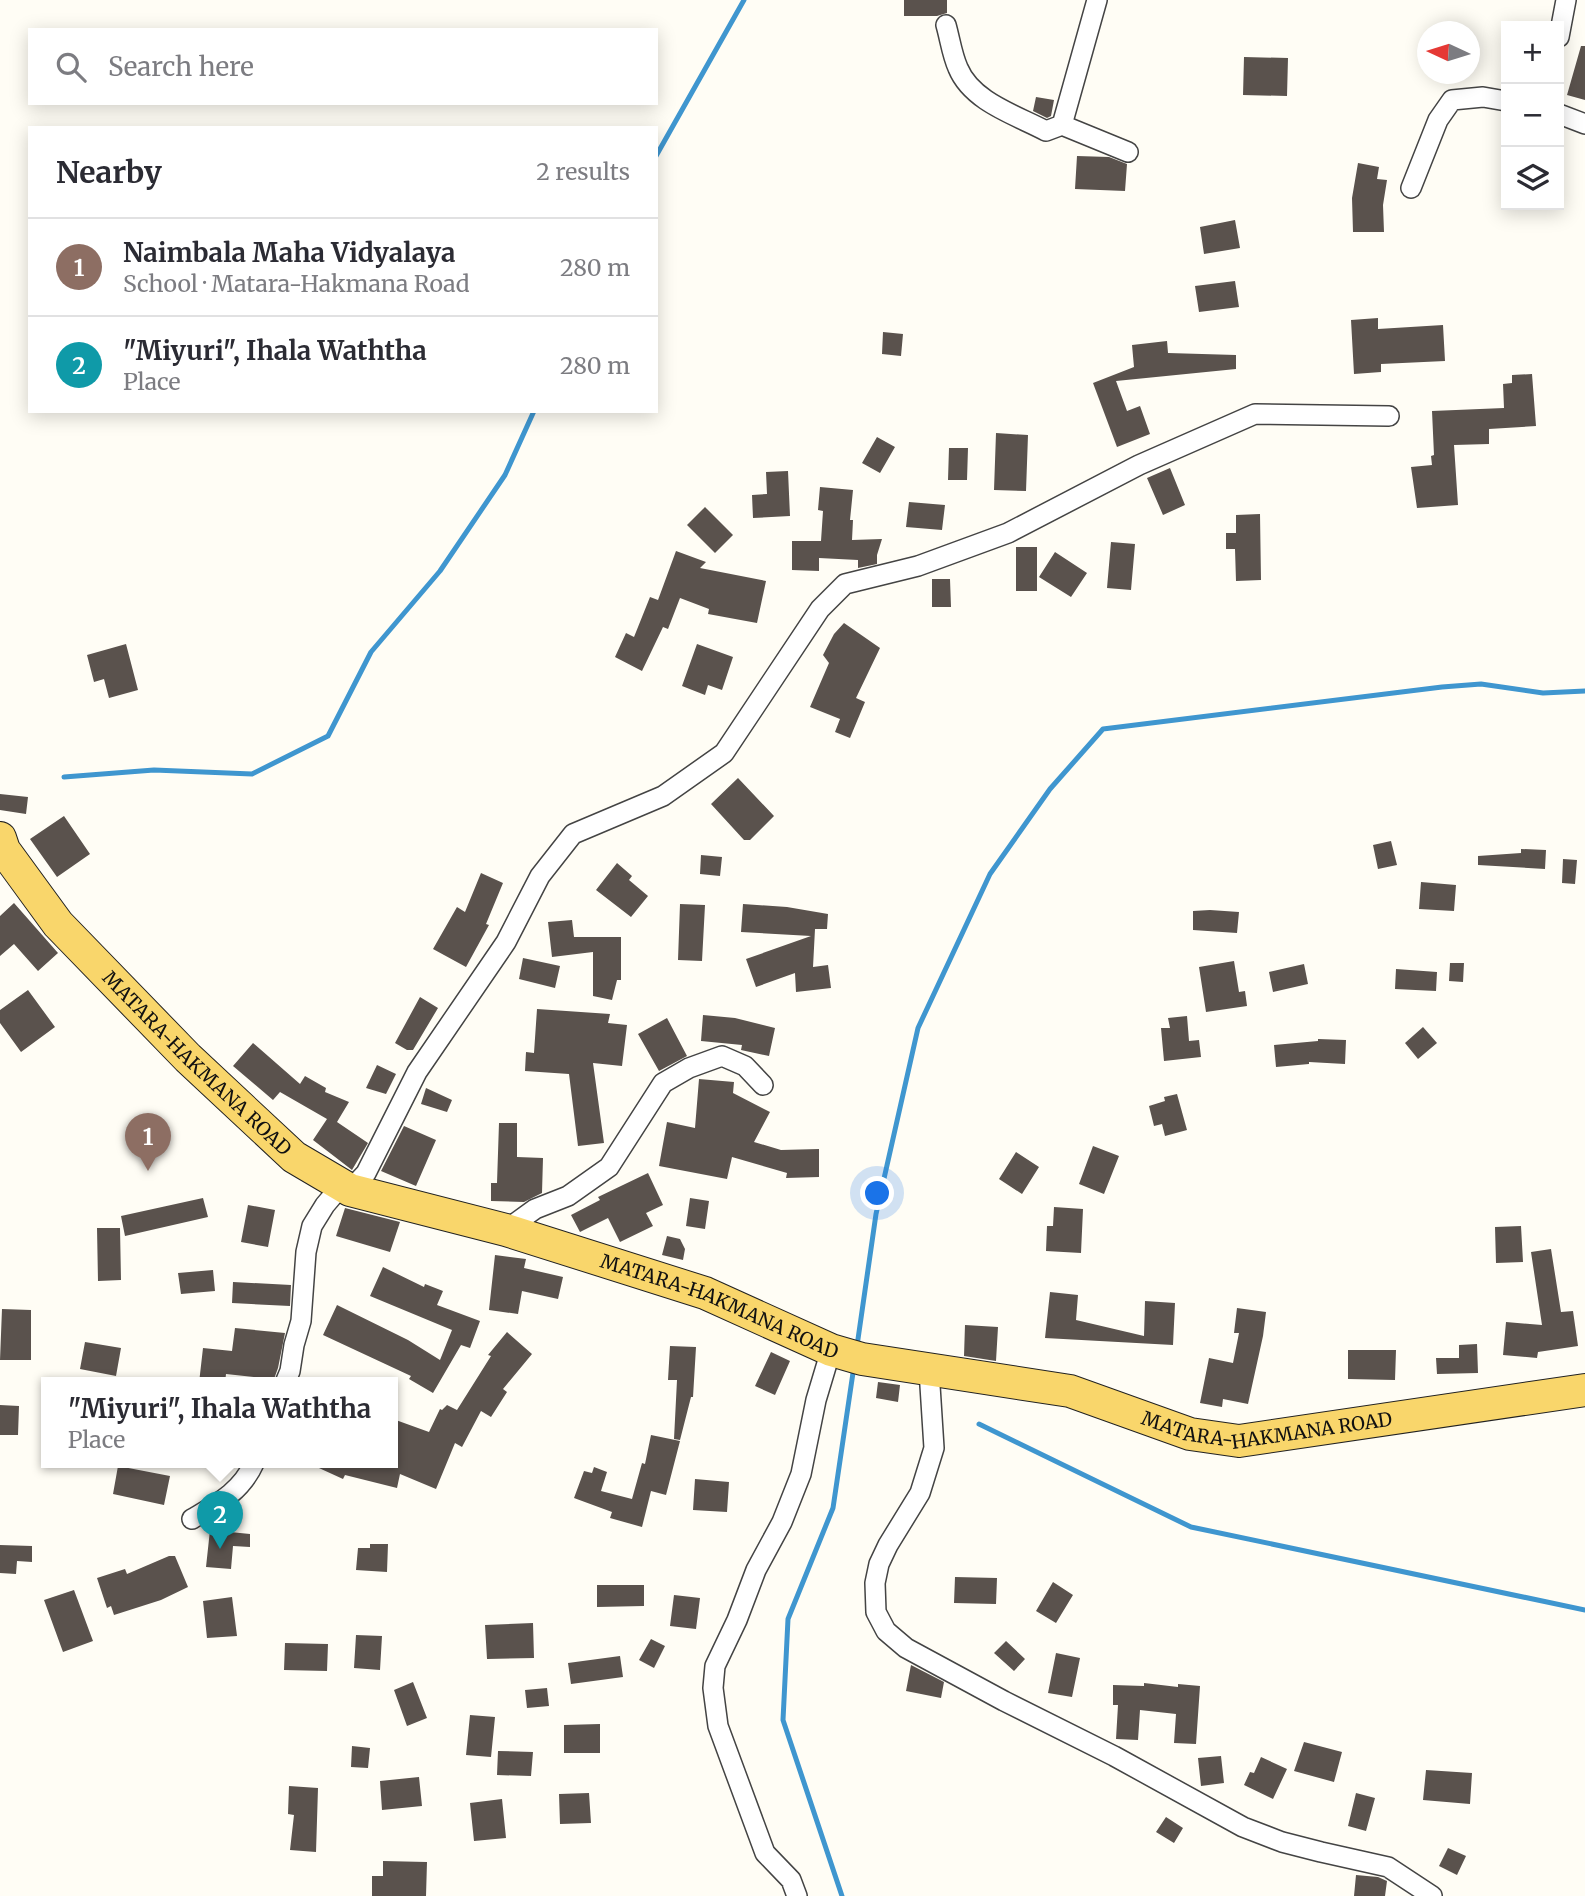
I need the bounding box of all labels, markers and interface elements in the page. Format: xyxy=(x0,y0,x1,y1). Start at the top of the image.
north arrow xyxy=(1417,21,1480,84)
map controls xyxy=(1501,21,1564,210)
button: + xyxy=(1501,21,1564,84)
search box xyxy=(28,28,658,105)
icon: search xyxy=(52,48,90,86)
text: Search here xyxy=(108,50,254,83)
button: − xyxy=(1501,84,1564,147)
button: layers xyxy=(1501,147,1564,210)
text: Nearby xyxy=(56,153,162,191)
text: 2 results xyxy=(536,157,630,186)
text: Naimbala Maha Vidyalaya xyxy=(123,236,456,269)
text: 1 xyxy=(74,253,84,282)
text: 280 m xyxy=(560,253,630,282)
text: School · Matara-Hakmana Road xyxy=(123,269,470,298)
text: "Miyuri", Ihala Waththa xyxy=(123,334,427,367)
text: 2 xyxy=(72,351,86,380)
text: 280 m xyxy=(560,351,630,380)
text: Place xyxy=(123,367,180,396)
street label: MATARA-HAKMANA ROAD xyxy=(98,965,297,1161)
pin: 1 xyxy=(125,1113,171,1171)
your location xyxy=(860,1176,894,1210)
street label: MATARA-HAKMANA ROAD xyxy=(597,1249,841,1364)
popup xyxy=(41,1377,398,1468)
text: "Miyuri", Ihala Waththa xyxy=(68,1392,371,1425)
street label: MATARA-HAKMANA ROAD xyxy=(1138,1406,1394,1454)
text: Place xyxy=(68,1425,125,1454)
pin: 2 xyxy=(197,1491,243,1549)

